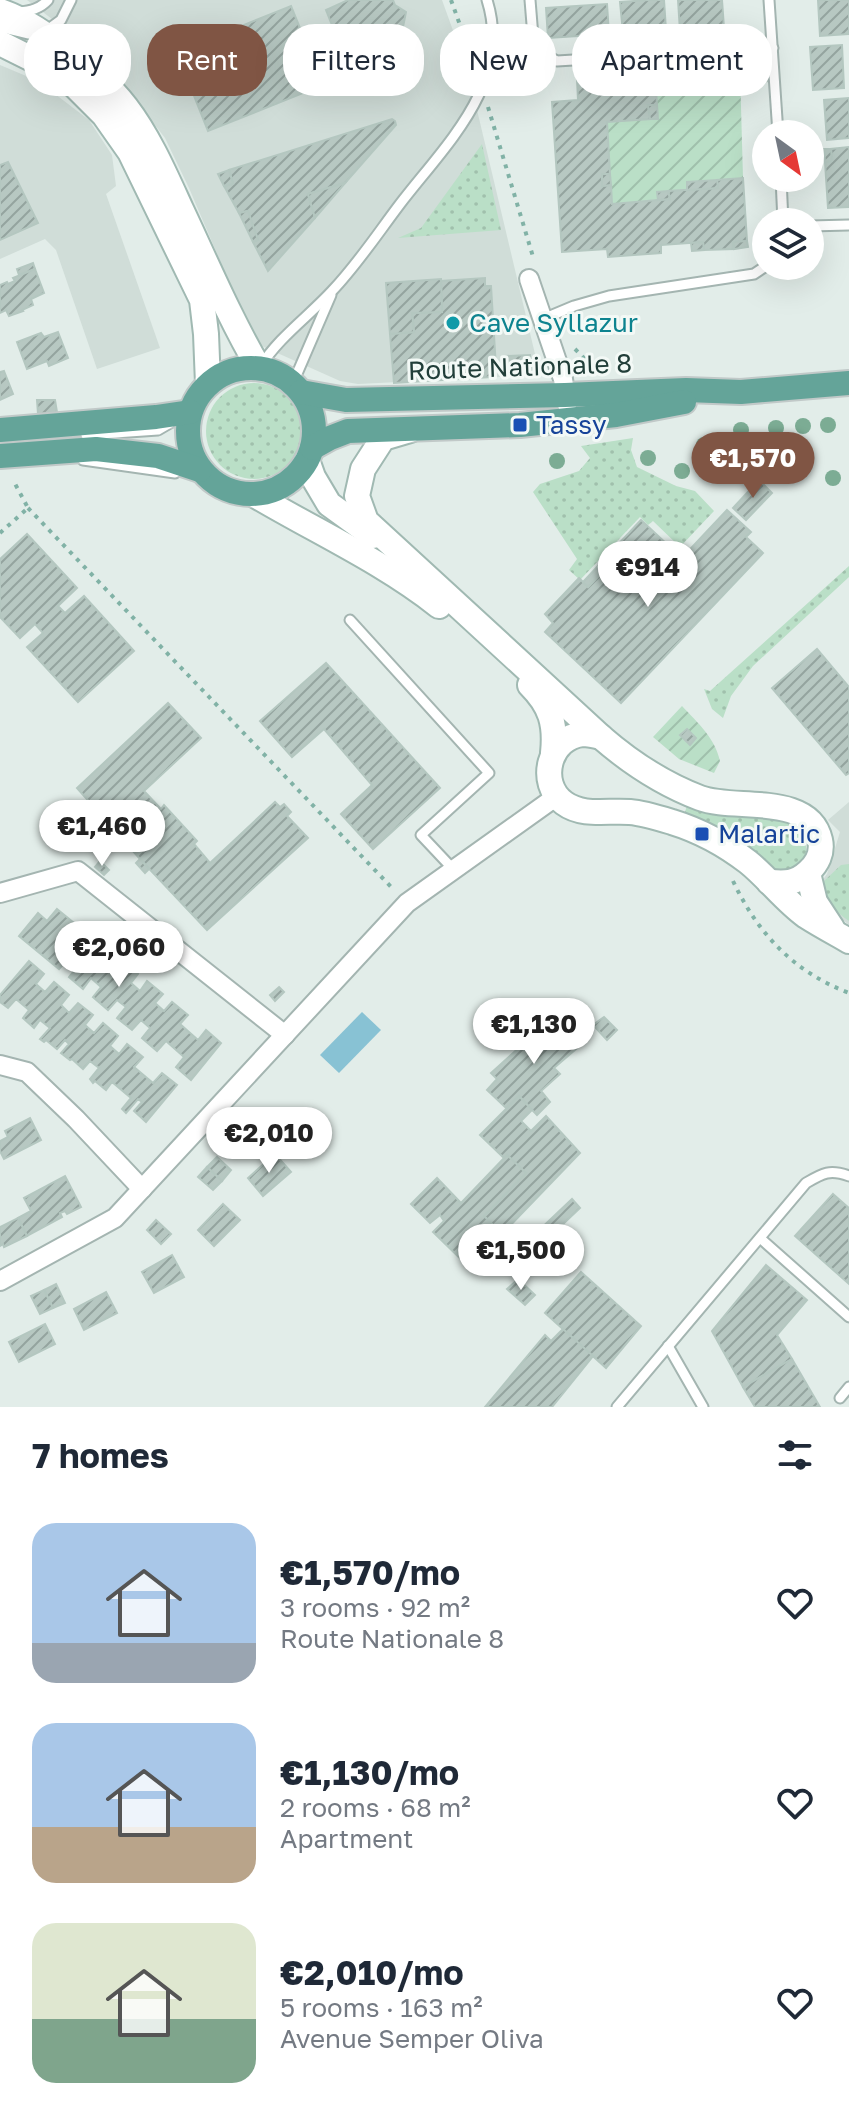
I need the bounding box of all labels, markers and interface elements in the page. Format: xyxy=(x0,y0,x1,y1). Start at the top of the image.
chip: Buy xyxy=(24,24,131,96)
chip: Rent xyxy=(147,24,267,96)
chip: Filters xyxy=(283,24,424,96)
chip: New xyxy=(440,24,556,96)
chip: Apartment xyxy=(572,24,772,96)
north arrow xyxy=(752,120,824,192)
map controls xyxy=(752,120,824,280)
button: layers xyxy=(752,208,824,280)
place label: Cave Syllazur xyxy=(469,307,638,338)
marker: Cave Syllazur xyxy=(444,314,462,332)
street label: Route Nationale 8 xyxy=(407,347,632,386)
place label: Tassy xyxy=(536,409,607,440)
marker: Tassy xyxy=(511,416,529,434)
pin: €1,570 xyxy=(688,432,818,500)
text: €1,570 xyxy=(710,442,796,473)
pin: €914 xyxy=(601,541,695,609)
text: €914 xyxy=(616,551,680,582)
pin: €1,460 xyxy=(37,800,167,868)
text: €1,460 xyxy=(57,810,147,841)
place label: Malartic xyxy=(718,818,820,849)
marker: Malartic xyxy=(693,825,711,843)
pin: €2,060 xyxy=(54,921,184,989)
text: €2,060 xyxy=(73,931,165,962)
pin: €1,130 xyxy=(469,998,599,1066)
text: €1,130 xyxy=(491,1008,577,1039)
pin: €2,010 xyxy=(204,1107,334,1175)
text: €2,010 xyxy=(224,1117,314,1148)
pin: €1,500 xyxy=(456,1224,586,1292)
text: €1,500 xyxy=(476,1234,566,1265)
icon: filters xyxy=(773,1433,817,1477)
text: 7 homes xyxy=(32,1435,169,1475)
text: €1,570/mo xyxy=(280,1552,460,1592)
icon: home xyxy=(96,1555,192,1651)
icon: heart xyxy=(773,1581,817,1625)
text: 3 rooms · 92 m² xyxy=(280,1592,470,1623)
text: Route Nationale 8 xyxy=(280,1623,504,1654)
text: €1,130/mo xyxy=(280,1752,459,1792)
icon: home xyxy=(96,1755,192,1851)
icon: heart xyxy=(773,1781,817,1825)
text: 2 rooms · 68 m² xyxy=(280,1792,471,1823)
text: Apartment xyxy=(280,1823,413,1854)
text: €2,010/mo xyxy=(280,1952,464,1992)
icon: home xyxy=(96,1955,192,2051)
icon: heart xyxy=(773,1981,817,2025)
text: 5 rooms · 163 m² xyxy=(280,1992,483,2023)
text: Avenue Semper Oliva xyxy=(280,2023,544,2054)

